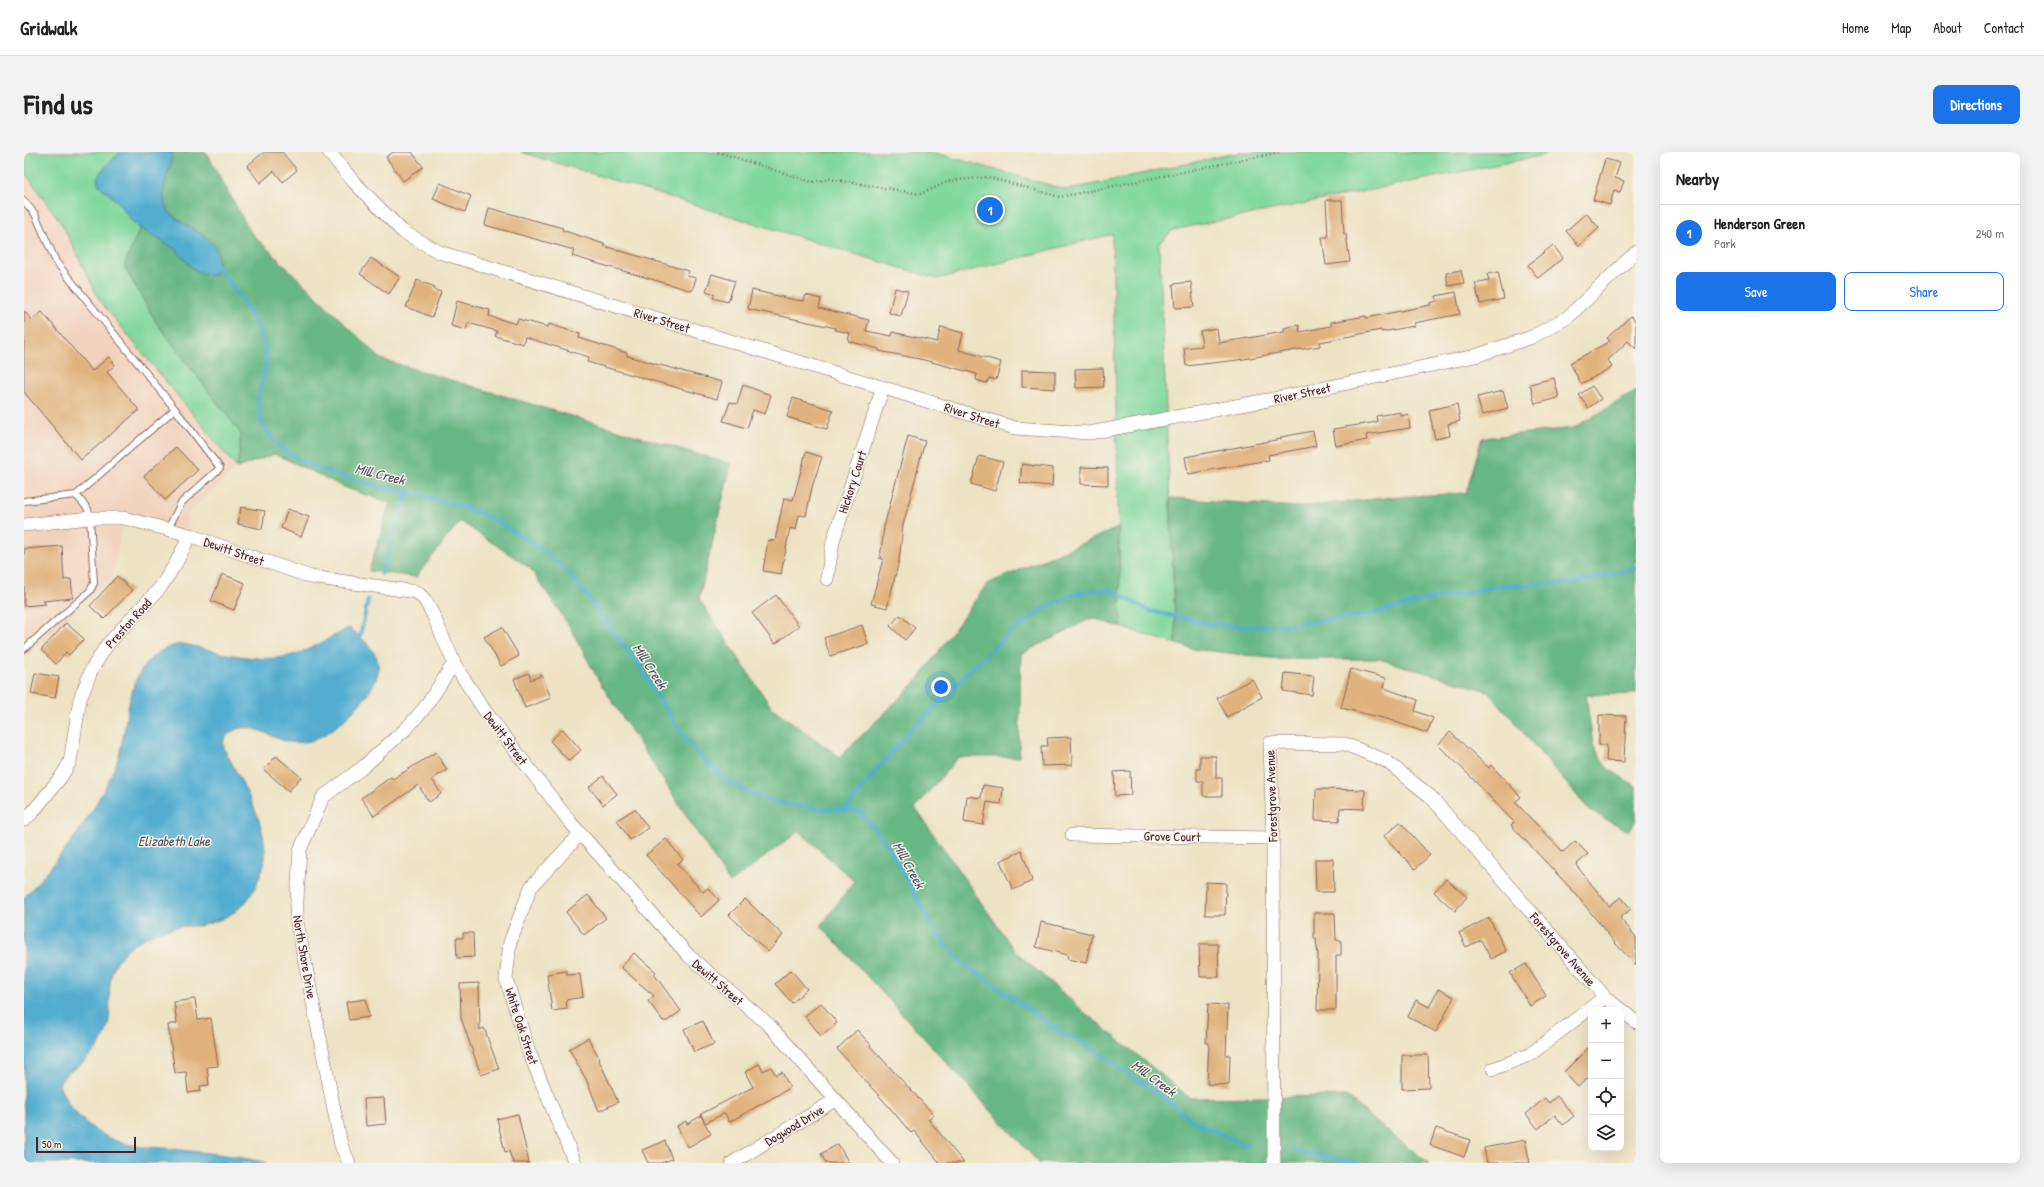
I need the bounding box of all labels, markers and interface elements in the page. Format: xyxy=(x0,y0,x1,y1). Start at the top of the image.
text: Gridwalk xyxy=(20,15,77,41)
text: Home xyxy=(1842,18,1869,37)
text: Map xyxy=(1891,18,1911,37)
text: About xyxy=(1933,18,1962,37)
text: Contact xyxy=(1984,18,2024,37)
text: Find us xyxy=(24,85,93,123)
button: Directions xyxy=(1933,85,2020,124)
text: Nearby xyxy=(1676,167,1719,190)
pin: 1 xyxy=(977,195,1003,225)
text: Henderson Green xyxy=(1714,213,1805,234)
text: 1 xyxy=(1687,224,1691,242)
text: 240 m xyxy=(1975,224,2004,242)
text: Park xyxy=(1714,234,1736,252)
button: Save xyxy=(1676,272,1836,311)
button: Share xyxy=(1844,272,2004,311)
street label: River Street xyxy=(632,303,693,337)
street label: River Street xyxy=(1272,378,1332,408)
street label: River Street xyxy=(942,398,1003,433)
street label: Hickory Court xyxy=(833,448,871,516)
water label: Mill Creek xyxy=(353,458,408,489)
street label: Dewitt Street xyxy=(202,532,267,570)
street label: Preston Road xyxy=(101,594,155,652)
water label: Mill Creek xyxy=(629,639,673,693)
your location xyxy=(931,677,951,697)
street label: Dewitt Street xyxy=(480,708,532,769)
street label: Forestgrove Avenue xyxy=(1260,750,1282,843)
street label: Grove Court xyxy=(1143,827,1201,846)
water label: Elizabeth Lake xyxy=(138,831,211,850)
water label: Mill Creek xyxy=(889,838,931,893)
street label: Forestgrove Avenue xyxy=(1525,908,1600,990)
street label: North Shore Drive xyxy=(289,914,321,1000)
street label: Dewitt Street xyxy=(689,955,748,1010)
street label: White Oak Street xyxy=(501,985,543,1067)
map controls xyxy=(1588,1007,1624,1151)
button: + xyxy=(1588,1007,1624,1043)
button: − xyxy=(1588,1043,1624,1079)
water label: Mill Creek xyxy=(1128,1055,1181,1101)
button: locate xyxy=(1588,1079,1624,1115)
street label: Dogwood Drive xyxy=(761,1100,827,1150)
button: layers xyxy=(1588,1115,1624,1151)
scale bar xyxy=(36,1135,136,1154)
text: 50 m xyxy=(42,1137,62,1151)

